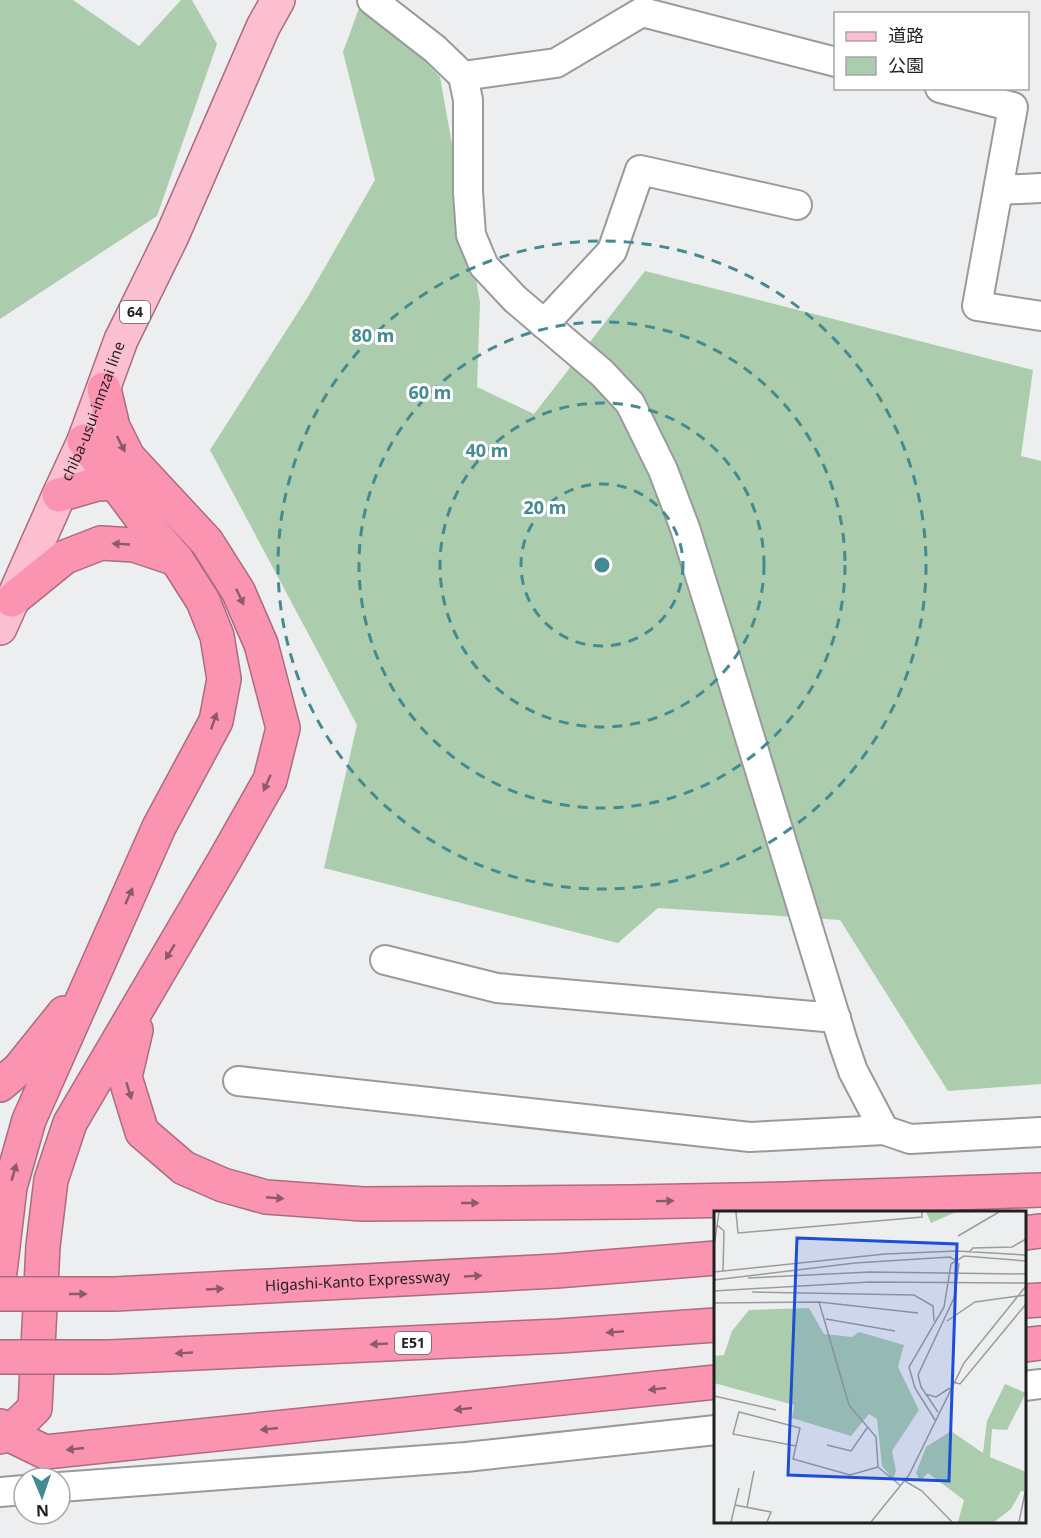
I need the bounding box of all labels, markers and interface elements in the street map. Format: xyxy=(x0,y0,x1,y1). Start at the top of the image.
legend xyxy=(834,12,1029,90)
text: 道路 xyxy=(888,23,924,47)
text: 公園 xyxy=(888,53,924,77)
road number: 64 xyxy=(120,301,150,323)
text: 80 m xyxy=(352,323,394,347)
street label: chiba-usui-innzai line xyxy=(56,338,129,484)
text: 60 m xyxy=(409,380,451,404)
one-way arrow xyxy=(117,436,126,453)
text: 40 m xyxy=(466,438,508,462)
text: 20 m xyxy=(524,495,566,519)
one-way arrow xyxy=(112,540,131,549)
centre of rings xyxy=(592,555,612,575)
one-way arrow xyxy=(236,589,245,606)
one-way arrow xyxy=(210,711,220,729)
one-way arrow xyxy=(262,774,272,792)
one-way arrow xyxy=(124,886,134,904)
one-way arrow xyxy=(165,944,175,961)
one-way arrow xyxy=(125,1082,134,1100)
one-way arrow xyxy=(10,1163,19,1181)
one-way arrow xyxy=(266,1193,285,1203)
one-way arrow xyxy=(656,1196,675,1206)
one-way arrow xyxy=(461,1198,480,1208)
inset map xyxy=(714,1211,1026,1523)
street label: Higashi-Kanto Expressway xyxy=(265,1266,451,1295)
one-way arrow xyxy=(463,1271,482,1280)
one-way arrow xyxy=(206,1284,225,1294)
one-way arrow xyxy=(69,1289,88,1299)
one-way arrow xyxy=(606,1327,625,1337)
road number: E51 xyxy=(395,1332,431,1354)
one-way arrow xyxy=(369,1340,388,1349)
one-way arrow xyxy=(174,1349,193,1358)
one-way arrow xyxy=(648,1384,667,1394)
one-way arrow xyxy=(454,1404,473,1414)
one-way arrow xyxy=(260,1424,279,1434)
one-way arrow xyxy=(66,1444,85,1453)
north arrow xyxy=(12,1466,72,1526)
text: N xyxy=(36,1500,49,1522)

